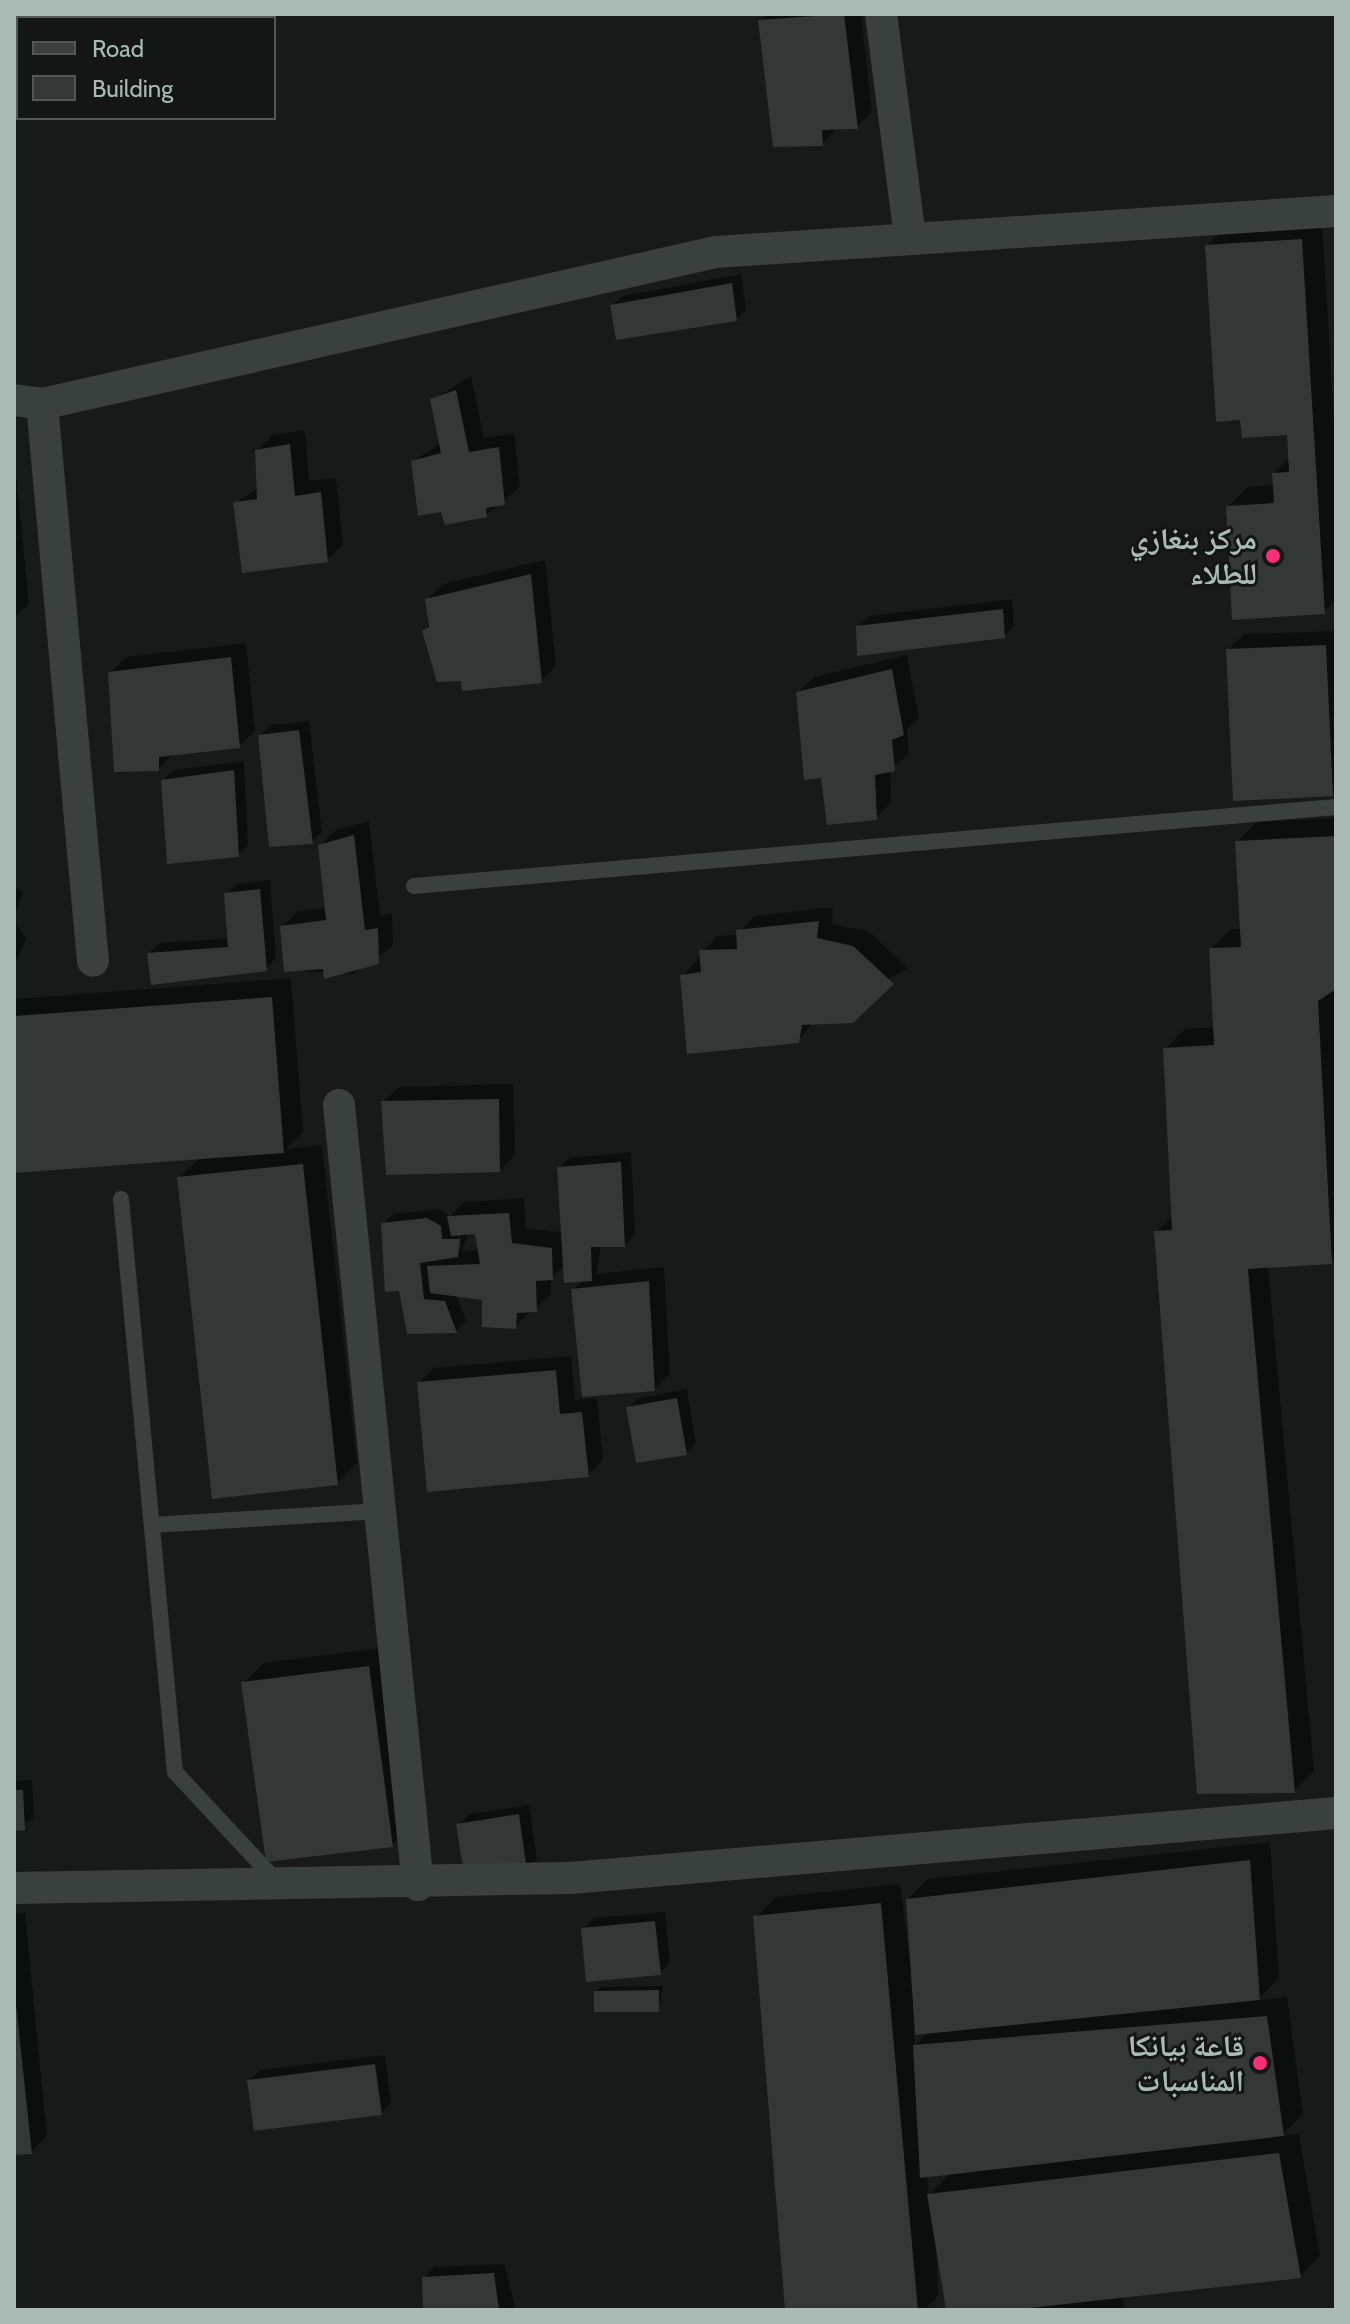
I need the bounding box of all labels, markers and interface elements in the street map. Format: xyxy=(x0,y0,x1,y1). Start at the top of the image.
legend xyxy=(16,16,276,120)
text: Road xyxy=(92,34,144,63)
text: Building xyxy=(92,74,173,103)
place label: مركز بنغازي للطلاء xyxy=(1130,521,1257,592)
marker: مركز بنغازي للطلاء xyxy=(1264,547,1282,565)
place label: قاعة بيانكا المناسبات xyxy=(1128,2028,1244,2098)
marker: قاعة بيانكا المناسبات xyxy=(1251,2054,1269,2072)

